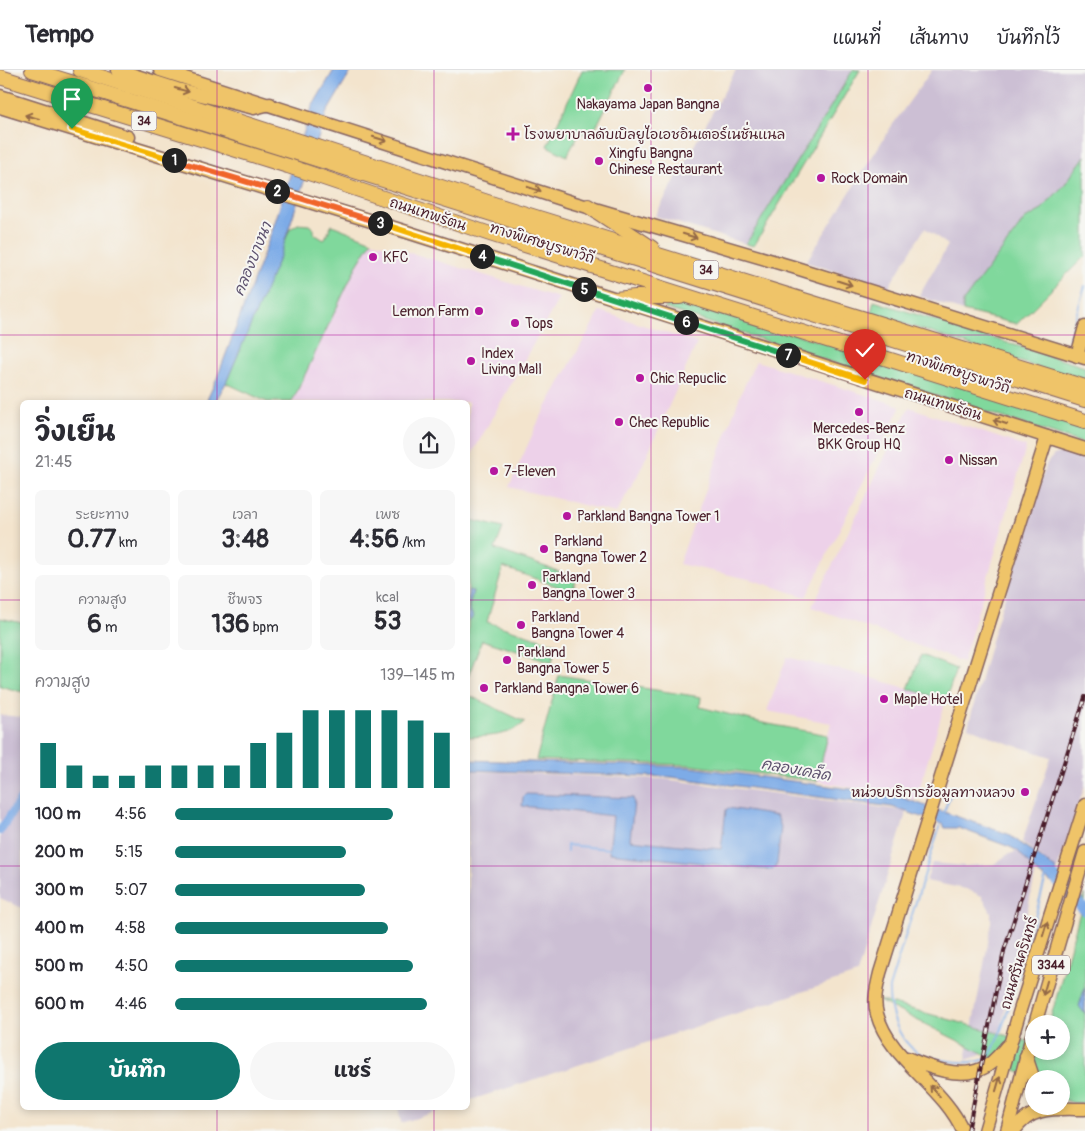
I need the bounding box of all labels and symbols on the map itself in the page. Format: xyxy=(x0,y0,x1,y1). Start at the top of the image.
pin xyxy=(51,78,93,129)
marker: Nakayama Japan Bangna xyxy=(642,82,654,94)
one-way arrow xyxy=(173,85,189,95)
place label: Nakayama Japan Bangna xyxy=(576,96,720,113)
road number: 34 xyxy=(132,111,156,130)
one-way arrow xyxy=(25,112,41,121)
place label: โรงพยาบาลดับเบิลยูไอเอชอินเตอร์เนชั่นแนล xyxy=(524,121,785,144)
marker: โรงพยาบาลดับเบิลยูไอเอชอินเตอร์เนชั่นแนล xyxy=(506,127,520,141)
one-way arrow xyxy=(371,135,387,145)
place label: Xingfu Bangna Chinese Restaurant xyxy=(609,145,723,178)
pin: 1 xyxy=(162,148,186,172)
marker: Xingfu Bangna Chinese Restaurant xyxy=(593,155,605,167)
place label: Rock Domain xyxy=(831,170,908,187)
marker: Rock Domain xyxy=(815,172,827,184)
pin: 2 xyxy=(264,178,290,204)
one-way arrow xyxy=(526,185,542,195)
street label: ถนนเทพรัตน xyxy=(387,194,469,235)
pin: 3 xyxy=(368,210,392,236)
water label: คลองบางนา xyxy=(230,218,277,299)
street label: ทางพิเศษบูรพาวิถี xyxy=(487,219,597,268)
one-way arrow xyxy=(681,232,697,242)
pin: 4 xyxy=(470,244,494,268)
place label: KFC xyxy=(383,249,409,266)
marker: KFC xyxy=(367,251,379,263)
road number: 34 xyxy=(694,260,718,280)
pin: 5 xyxy=(572,276,596,302)
one-way arrow xyxy=(837,279,853,288)
place label: Lemon Farm xyxy=(392,303,469,320)
marker: Lemon Farm xyxy=(473,305,485,317)
pin: 6 xyxy=(674,310,698,334)
place label: Tops xyxy=(525,315,553,332)
marker: Tops xyxy=(509,317,521,329)
pin xyxy=(844,329,886,380)
pin: 7 xyxy=(776,342,800,368)
place label: Index Living Mall xyxy=(481,345,542,378)
street label: ทางพิเศษบูรพาวิถี xyxy=(903,347,1012,398)
marker: Index Living Mall xyxy=(465,355,477,367)
place label: Chic Repuclic xyxy=(650,370,727,387)
marker: Chic Repuclic xyxy=(634,372,646,384)
street label: ถนนเทพรัตน xyxy=(902,384,984,424)
marker: Mercedes-Benz BKK Group HQ xyxy=(853,406,865,418)
place label: Chec Republic xyxy=(629,414,710,431)
marker: Chec Republic xyxy=(613,416,625,428)
one-way arrow xyxy=(993,417,1008,426)
place label: Mercedes-Benz BKK Group HQ xyxy=(813,420,905,453)
place label: Nissan xyxy=(959,452,998,469)
marker: Nissan xyxy=(943,454,955,466)
place label: 7-Eleven xyxy=(504,463,556,480)
marker: 7-Eleven xyxy=(488,465,500,477)
place label: Parkland Bangna Tower 1 xyxy=(577,508,720,525)
marker: Parkland Bangna Tower 1 xyxy=(561,510,573,522)
place label: Parkland Bangna Tower 2 xyxy=(554,533,647,566)
marker: Parkland Bangna Tower 2 xyxy=(538,543,550,555)
place label: Parkland Bangna Tower 3 xyxy=(542,569,635,602)
marker: Parkland Bangna Tower 3 xyxy=(526,579,538,591)
place label: Parkland Bangna Tower 4 xyxy=(531,609,624,642)
marker: Parkland Bangna Tower 4 xyxy=(515,619,527,631)
place label: Parkland Bangna Tower 5 xyxy=(517,644,610,677)
marker: Parkland Bangna Tower 5 xyxy=(501,654,513,666)
place label: Parkland Bangna Tower 6 xyxy=(494,680,639,697)
marker: Parkland Bangna Tower 6 xyxy=(478,682,490,694)
place label: Maple Hotel xyxy=(894,691,963,708)
marker: Maple Hotel xyxy=(878,693,890,705)
water label: คลองเคล็ด xyxy=(760,754,833,786)
place label: หน่วยบริการข้อมูลทางหลวง xyxy=(851,784,1015,802)
marker: หน่วยบริการข้อมูลทางหลวง xyxy=(1019,786,1031,798)
street label: ถนนศรีนครินทร์ xyxy=(996,914,1041,1011)
one-way arrow xyxy=(1041,921,1051,937)
road number: 3344 xyxy=(1032,956,1070,974)
one-way arrow xyxy=(1040,979,1050,995)
one-way arrow xyxy=(994,1076,1004,1092)
one-way arrow xyxy=(930,1085,941,1098)

